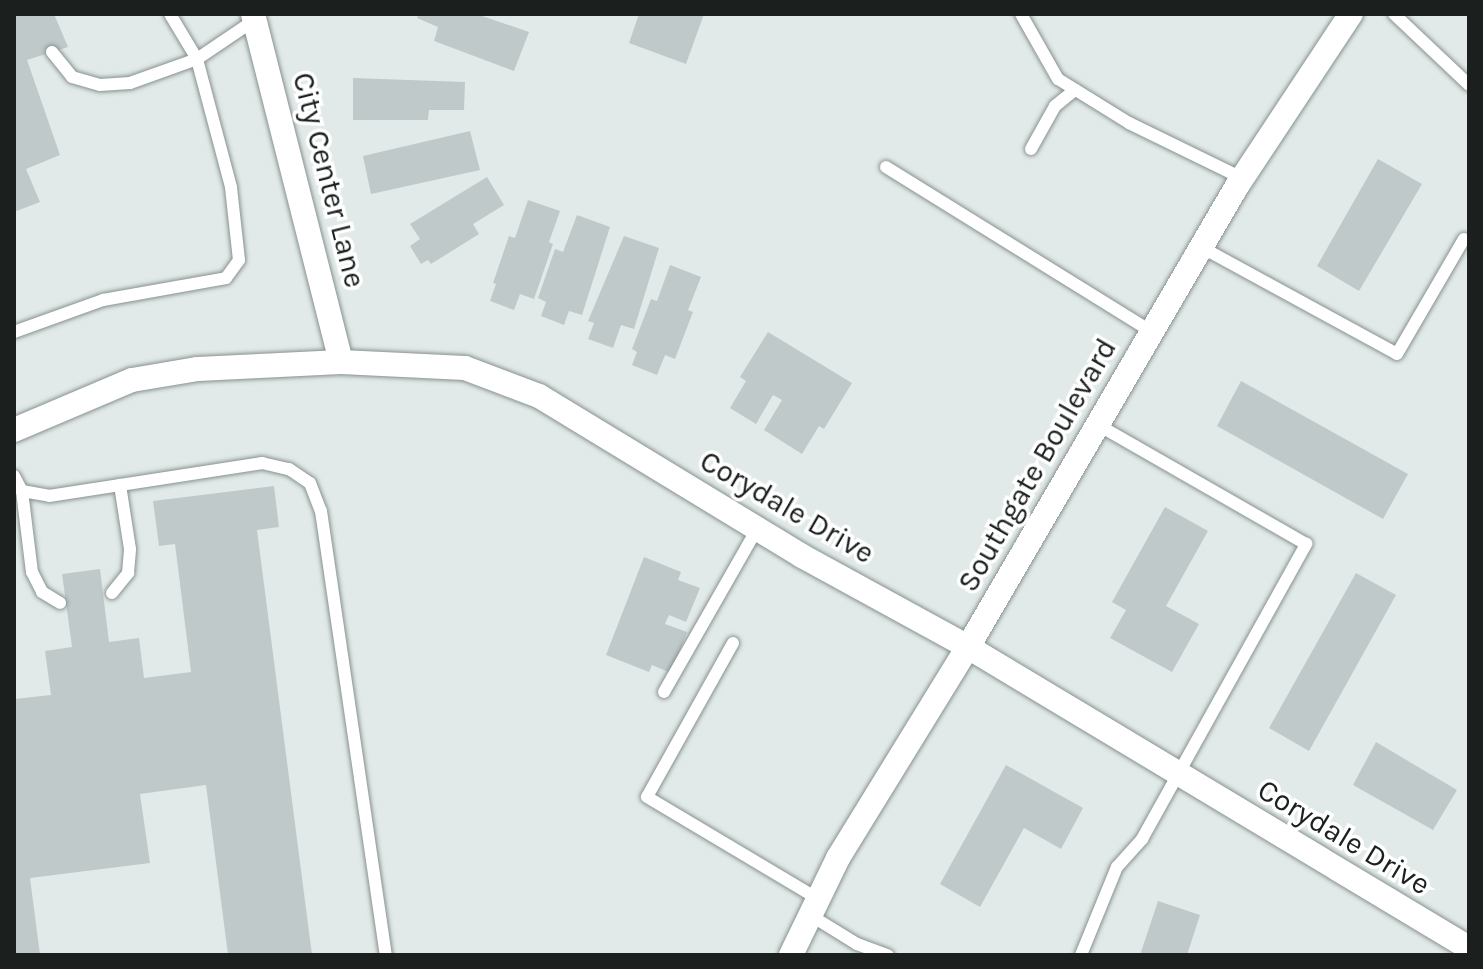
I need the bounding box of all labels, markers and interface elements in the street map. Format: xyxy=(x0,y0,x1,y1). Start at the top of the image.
street label: City Center Lane xyxy=(285,69,373,291)
street label: Southgate Boulevard xyxy=(950,332,1124,598)
street label: Corydale Drive xyxy=(694,443,880,571)
street label: Corydale Drive xyxy=(1251,771,1437,903)

